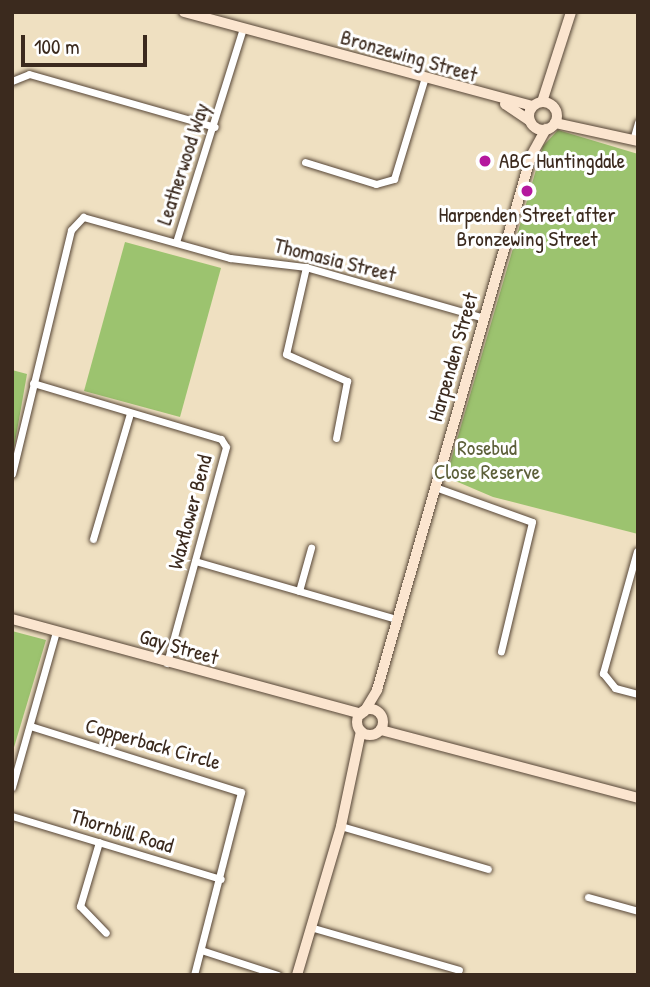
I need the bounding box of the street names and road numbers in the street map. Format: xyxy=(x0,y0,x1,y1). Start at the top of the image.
street label: Bronzewing Street xyxy=(338,24,480,88)
street label: Leatherwood Way xyxy=(151,100,215,228)
street label: Thomasia Street xyxy=(272,233,398,287)
street label: Harpenden Street xyxy=(423,290,483,424)
street label: Waxflower Bend xyxy=(163,452,217,572)
street label: Gay Street xyxy=(137,624,221,670)
street label: Copperback Circle xyxy=(83,713,223,775)
street label: Thornbill Road xyxy=(67,803,177,859)

